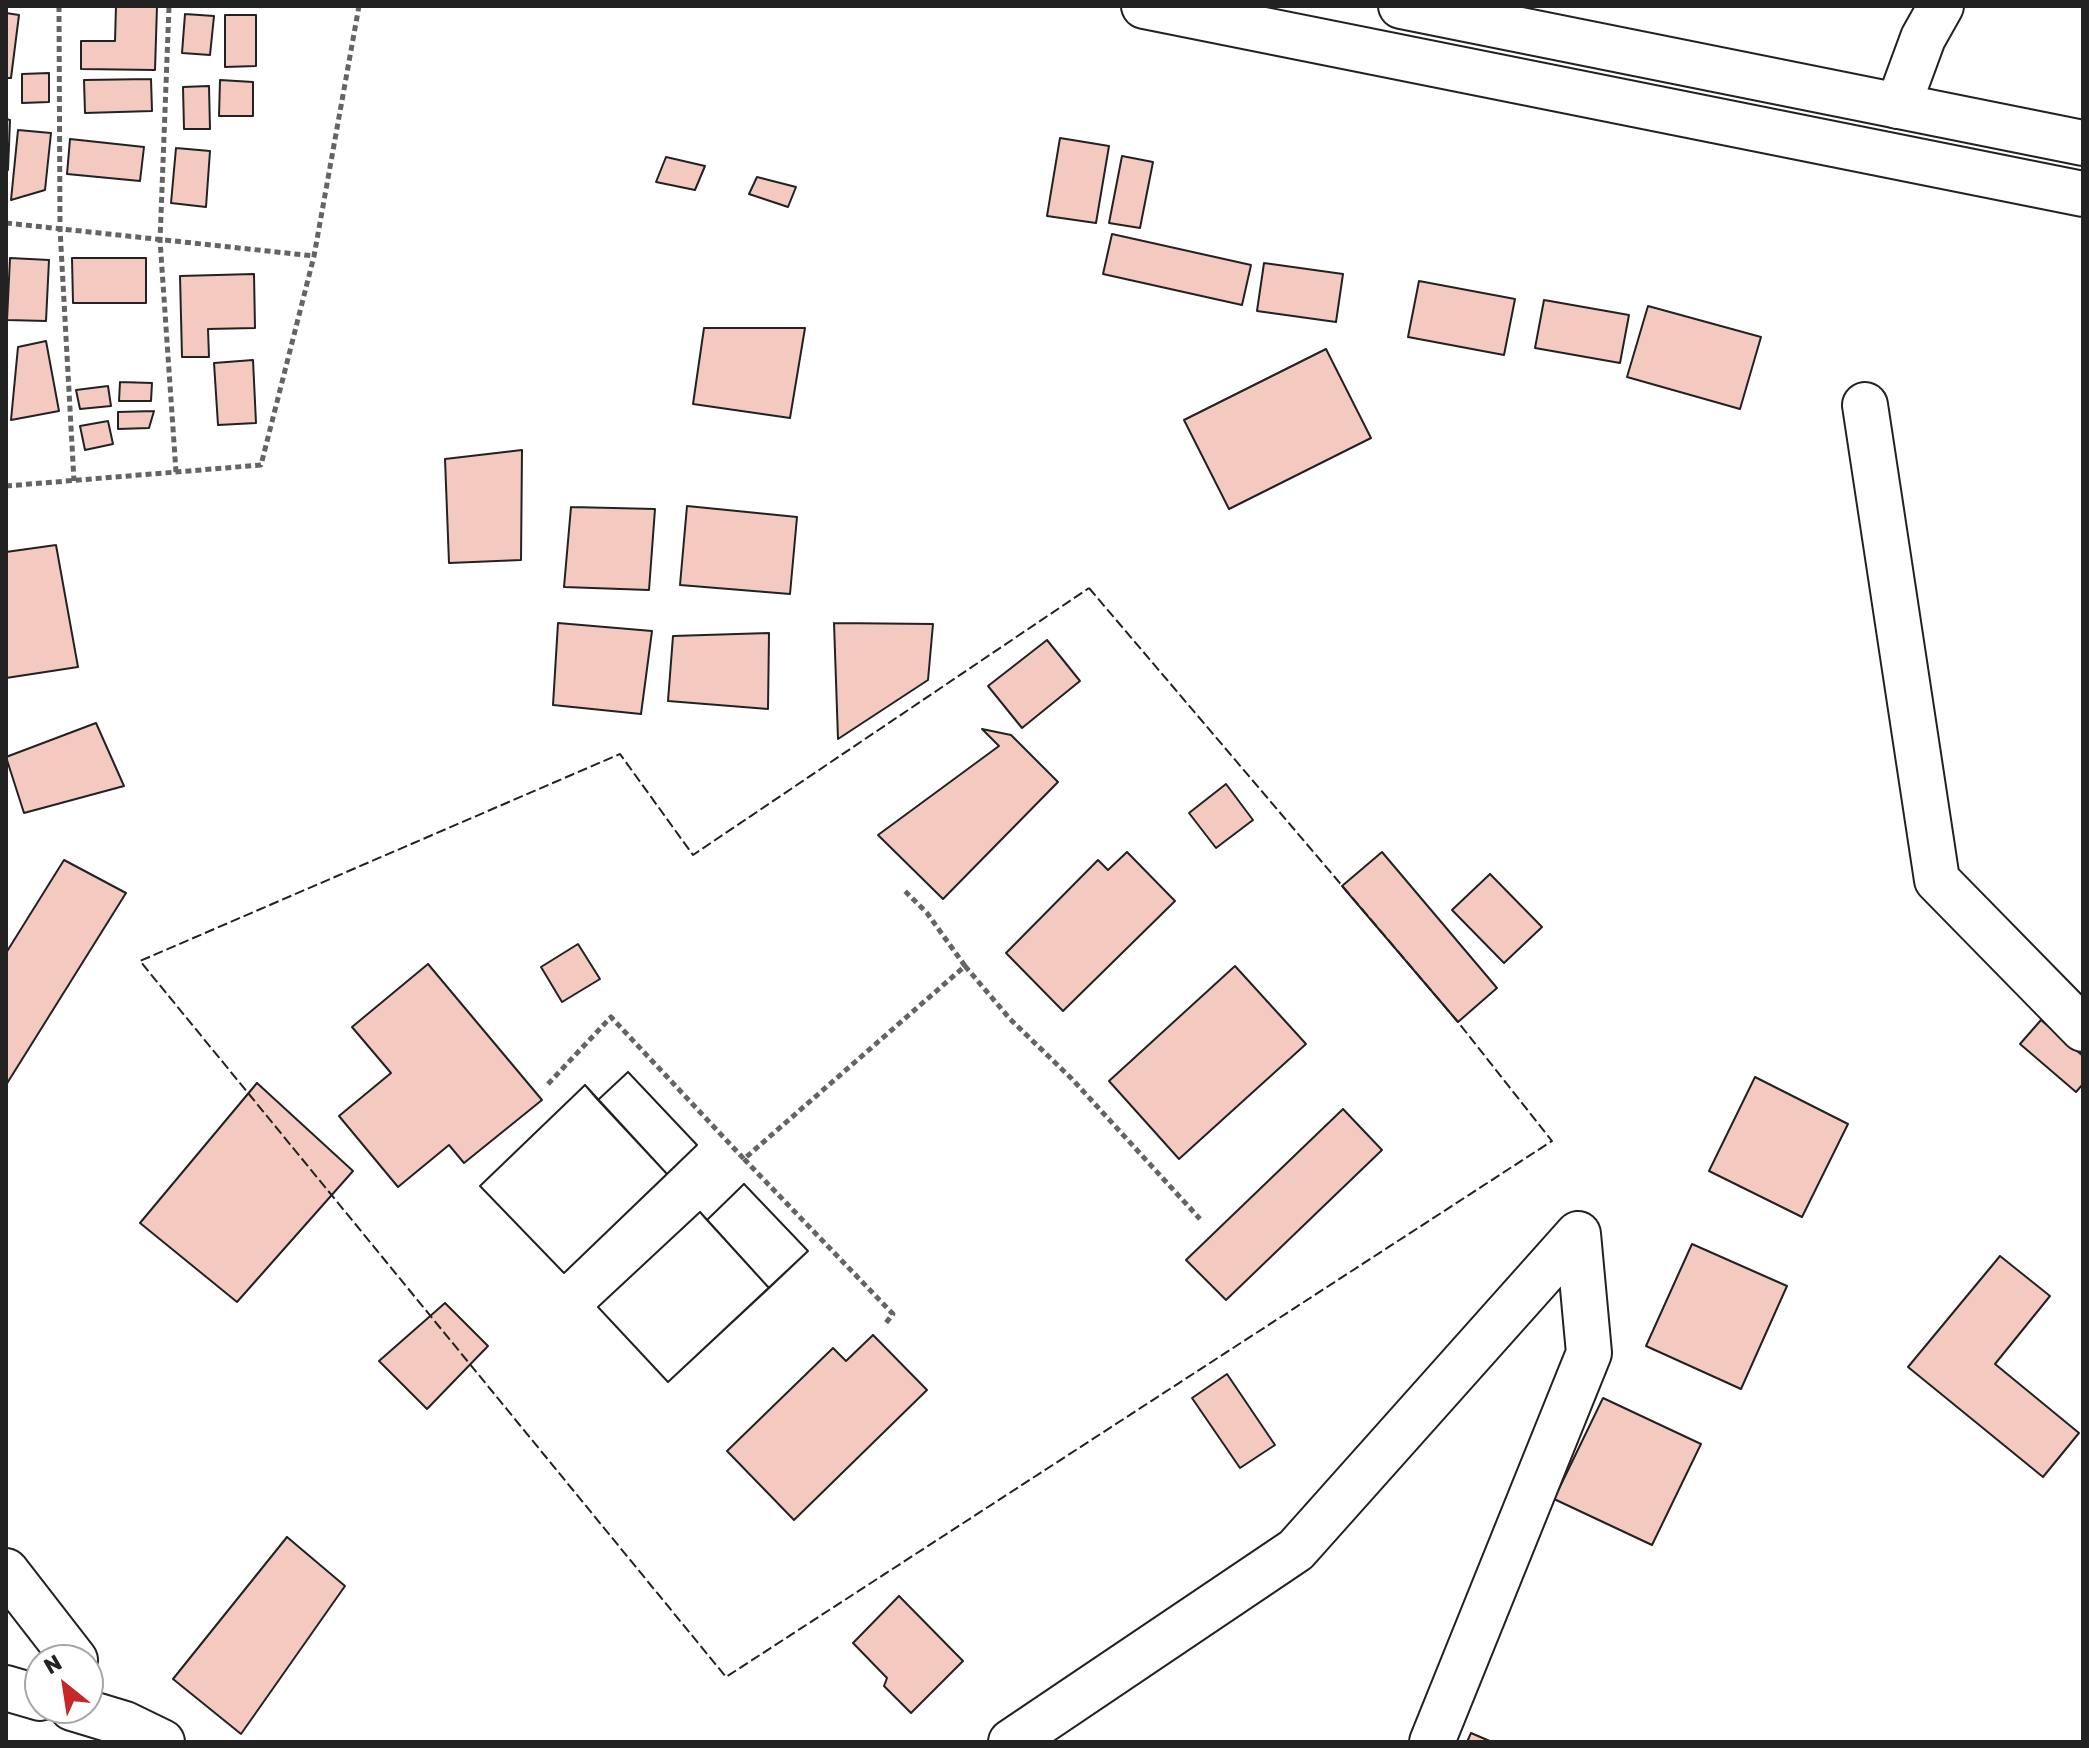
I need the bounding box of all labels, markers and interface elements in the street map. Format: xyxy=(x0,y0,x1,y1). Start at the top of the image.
north arrow xyxy=(24,1644,104,1724)
text: N xyxy=(39,1649,66,1680)

